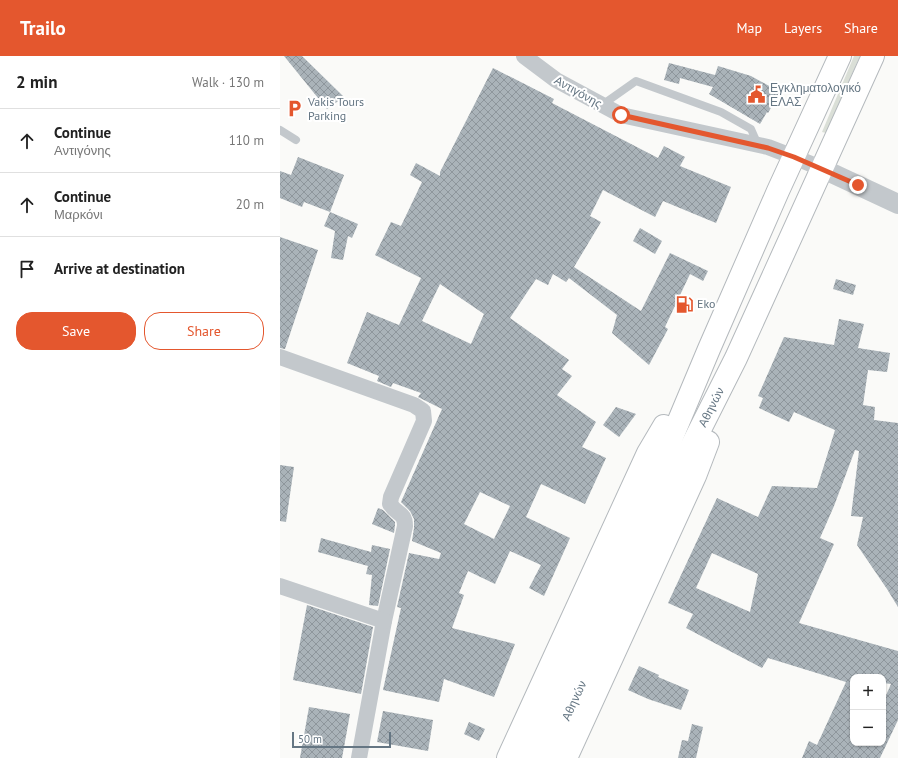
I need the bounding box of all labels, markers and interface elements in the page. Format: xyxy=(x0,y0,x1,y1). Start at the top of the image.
text: Trailo xyxy=(20,16,66,40)
text: Map xyxy=(736,19,762,37)
text: Layers xyxy=(784,19,822,37)
text: Share xyxy=(844,19,878,37)
text: 2 min xyxy=(16,71,57,93)
street label: Αντιγόνης xyxy=(552,72,605,111)
text: Walk · 130 m xyxy=(192,74,264,91)
place label: Εγκληματολογικό ΕΛΑΣ xyxy=(770,80,861,109)
public building icon: Εγκληματολογικό ΕΛΑΣ xyxy=(747,85,767,105)
place label: Vakis Tours Parking xyxy=(307,94,364,123)
parking icon: Vakis Tours Parking xyxy=(285,99,305,119)
route start xyxy=(612,106,630,124)
text: Continue xyxy=(54,123,111,142)
icon: ahead xyxy=(16,130,38,152)
text: 110 m xyxy=(229,132,264,149)
text: Αντιγόνης xyxy=(54,142,111,159)
route end xyxy=(849,176,867,194)
text: Continue xyxy=(54,187,111,206)
icon: ahead xyxy=(16,194,38,216)
text: 20 m xyxy=(236,196,264,213)
text: Μαρκόνι xyxy=(54,206,103,223)
icon: arrive xyxy=(16,258,38,280)
text: Arrive at destination xyxy=(54,259,185,278)
fuel station icon: Eko xyxy=(674,294,694,314)
place label: Eko xyxy=(697,296,715,311)
button: Save xyxy=(16,312,136,350)
button: Share xyxy=(144,312,264,350)
street label: Αθηνών xyxy=(694,384,727,429)
map controls xyxy=(850,674,886,746)
button: + xyxy=(850,674,886,710)
street label: Αθηνών xyxy=(558,678,589,723)
button: − xyxy=(850,710,886,746)
scale bar xyxy=(292,730,391,749)
text: 50 m xyxy=(298,732,322,746)

